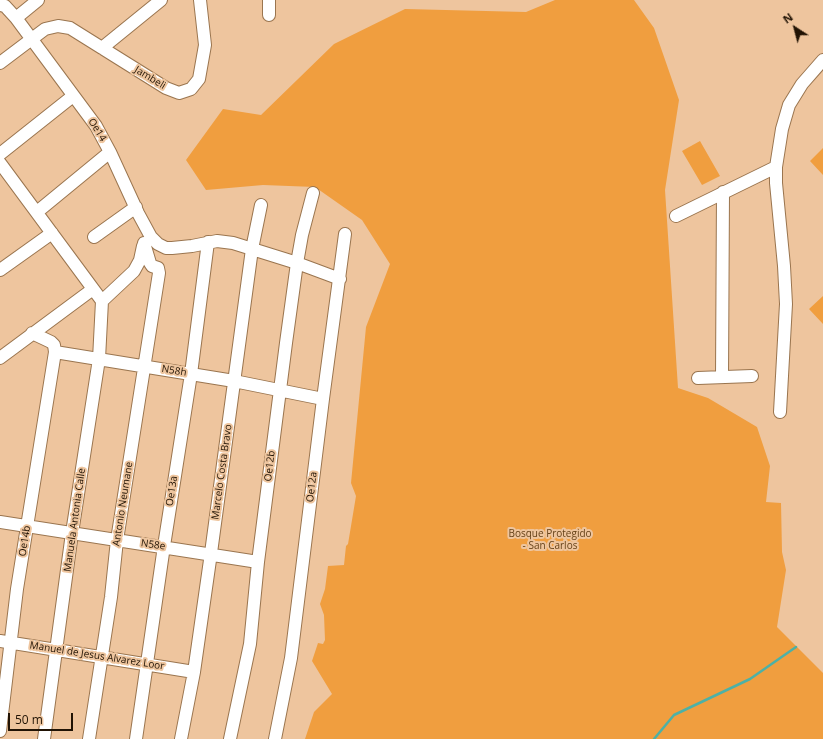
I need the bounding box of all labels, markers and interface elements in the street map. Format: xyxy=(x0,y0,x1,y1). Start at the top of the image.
north arrow xyxy=(775,8,815,48)
text: N xyxy=(780,9,796,27)
street label: Jambeli xyxy=(132,64,168,92)
street label: Oe14 xyxy=(85,116,109,144)
street label: N58h xyxy=(161,363,187,379)
street label: Marcelo Costa Bravo xyxy=(209,424,235,520)
street label: Oe12b xyxy=(262,450,278,482)
street label: Antonio Neumane xyxy=(110,461,136,547)
street label: Manuela Antonia Calle xyxy=(62,467,88,573)
street label: Oe12a xyxy=(304,471,320,503)
street label: Oe13a xyxy=(164,475,180,507)
street label: Oe14b xyxy=(17,525,33,557)
park label: Bosque Protegido - San Carlos xyxy=(508,528,592,552)
street label: N58e xyxy=(140,537,166,553)
street label: Manuel de Jesus Alvarez Loor xyxy=(29,639,165,673)
scale bar xyxy=(10,705,75,731)
text: 50 m xyxy=(15,711,43,728)

